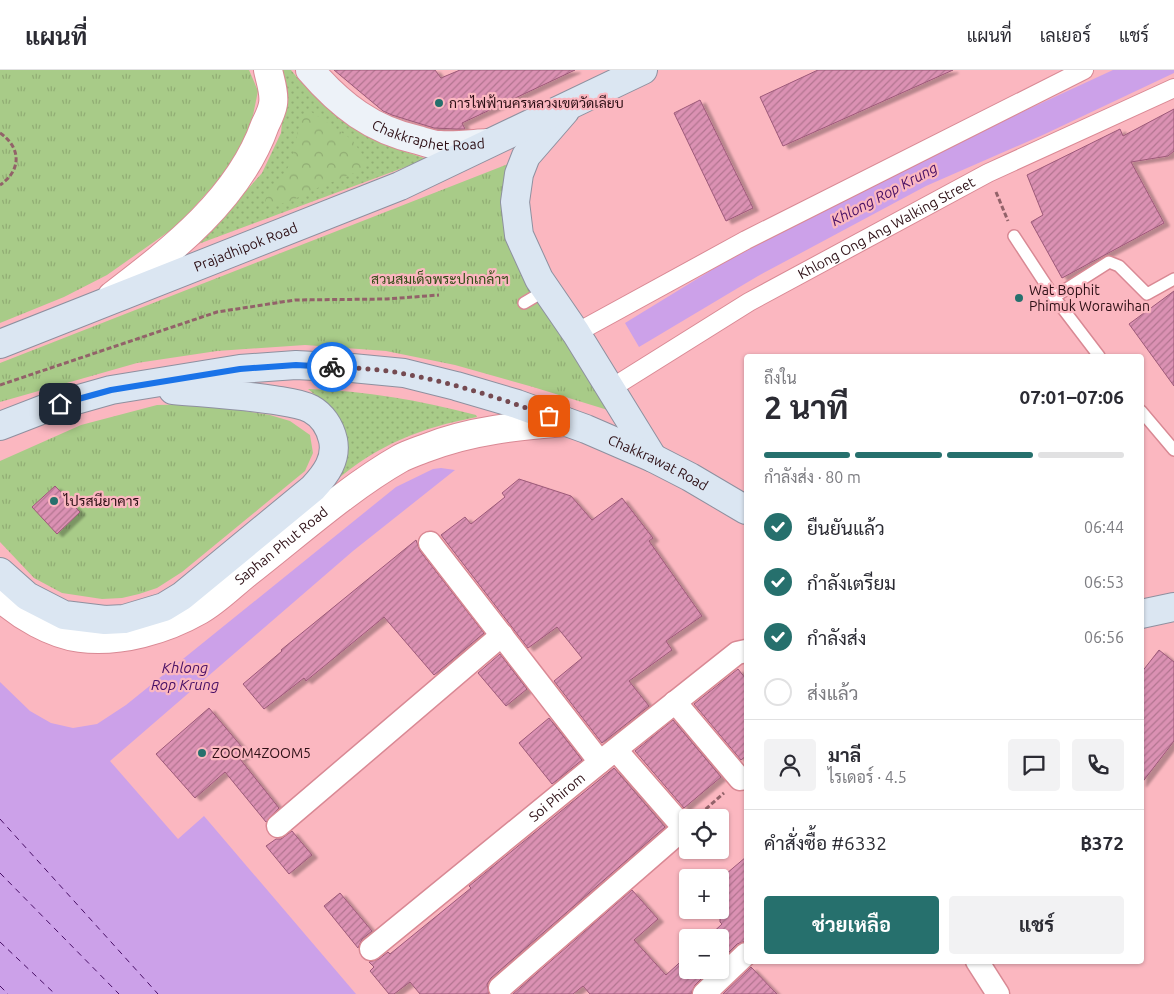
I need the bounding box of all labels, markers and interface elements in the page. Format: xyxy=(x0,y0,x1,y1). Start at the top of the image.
text: แผนที่ xyxy=(25,23,87,50)
text: แผนที่ xyxy=(967,25,1012,45)
text: เลเยอร์ xyxy=(1040,25,1091,45)
text: แชร์ xyxy=(1119,25,1149,45)
place label: การไฟฟ้านครหลวงเขตวัดเลียบ xyxy=(449,94,624,111)
marker: การไฟฟ้านครหลวงเขตวัดเลียบ xyxy=(433,97,445,109)
street label: Chakkraphet Road xyxy=(369,116,485,153)
water label: Khlong Rop Krung xyxy=(828,159,940,229)
street label: Khlong Ong Ang Walking Street xyxy=(795,173,978,282)
street label: Prajadhipok Road xyxy=(191,219,300,275)
park label: สวนสมเด็จพระปกเกล้าฯ xyxy=(371,270,509,287)
place label: Wat Bophit Phimuk Worawihan xyxy=(1029,282,1150,314)
marker: Wat Bophit Phimuk Worawihan xyxy=(1013,292,1025,304)
courier xyxy=(307,342,357,392)
icon: bike xyxy=(318,353,346,381)
text: ถึงใน xyxy=(764,369,797,387)
pin xyxy=(39,383,81,425)
text: 07:01–07:06 xyxy=(1019,386,1124,408)
text: 2 นาที xyxy=(764,389,848,425)
icon: home xyxy=(46,390,74,418)
pin xyxy=(528,395,570,437)
icon: bag xyxy=(535,402,563,430)
street label: Chakkrawat Road xyxy=(605,431,711,494)
text: กำลังส่ง · 80 m xyxy=(764,468,861,486)
place label: ไปรสนียาคาร xyxy=(63,492,139,509)
marker: ไปรสนียาคาร xyxy=(48,495,60,507)
street label: Saphan Phut Road xyxy=(232,504,331,588)
icon: check xyxy=(764,513,792,541)
text: ยืนยันแล้ว xyxy=(807,517,885,539)
text: 06:44 xyxy=(1084,518,1124,536)
icon: check xyxy=(764,568,792,596)
text: กำลังเตรียม xyxy=(807,572,896,594)
text: 06:53 xyxy=(1084,573,1124,591)
icon: check xyxy=(764,623,792,651)
text: กำลังส่ง xyxy=(807,627,866,649)
text: 06:56 xyxy=(1084,628,1124,646)
water label: Khlong Rop Krung xyxy=(151,659,219,693)
text: ส่งแล้ว xyxy=(807,682,858,704)
button: person xyxy=(764,739,816,791)
button: chat xyxy=(1008,739,1060,791)
button: phone xyxy=(1072,739,1124,791)
text: มาลี xyxy=(828,744,861,766)
place label: ZOOM4ZOOM5 xyxy=(212,745,311,761)
marker: ZOOM4ZOOM5 xyxy=(196,747,208,759)
text: ไรเดอร์ · 4.5 xyxy=(828,768,907,786)
street label: Soi Phirom xyxy=(526,770,588,825)
map controls xyxy=(679,809,729,979)
button: locate xyxy=(679,809,729,859)
text: คำสั่งซื้อ #6332 xyxy=(764,832,887,854)
text: ฿372 xyxy=(1080,832,1124,854)
button: + xyxy=(679,869,729,919)
button: ช่วยเหลือ xyxy=(764,896,939,954)
button: แชร์ xyxy=(949,896,1124,954)
button: − xyxy=(679,929,729,979)

